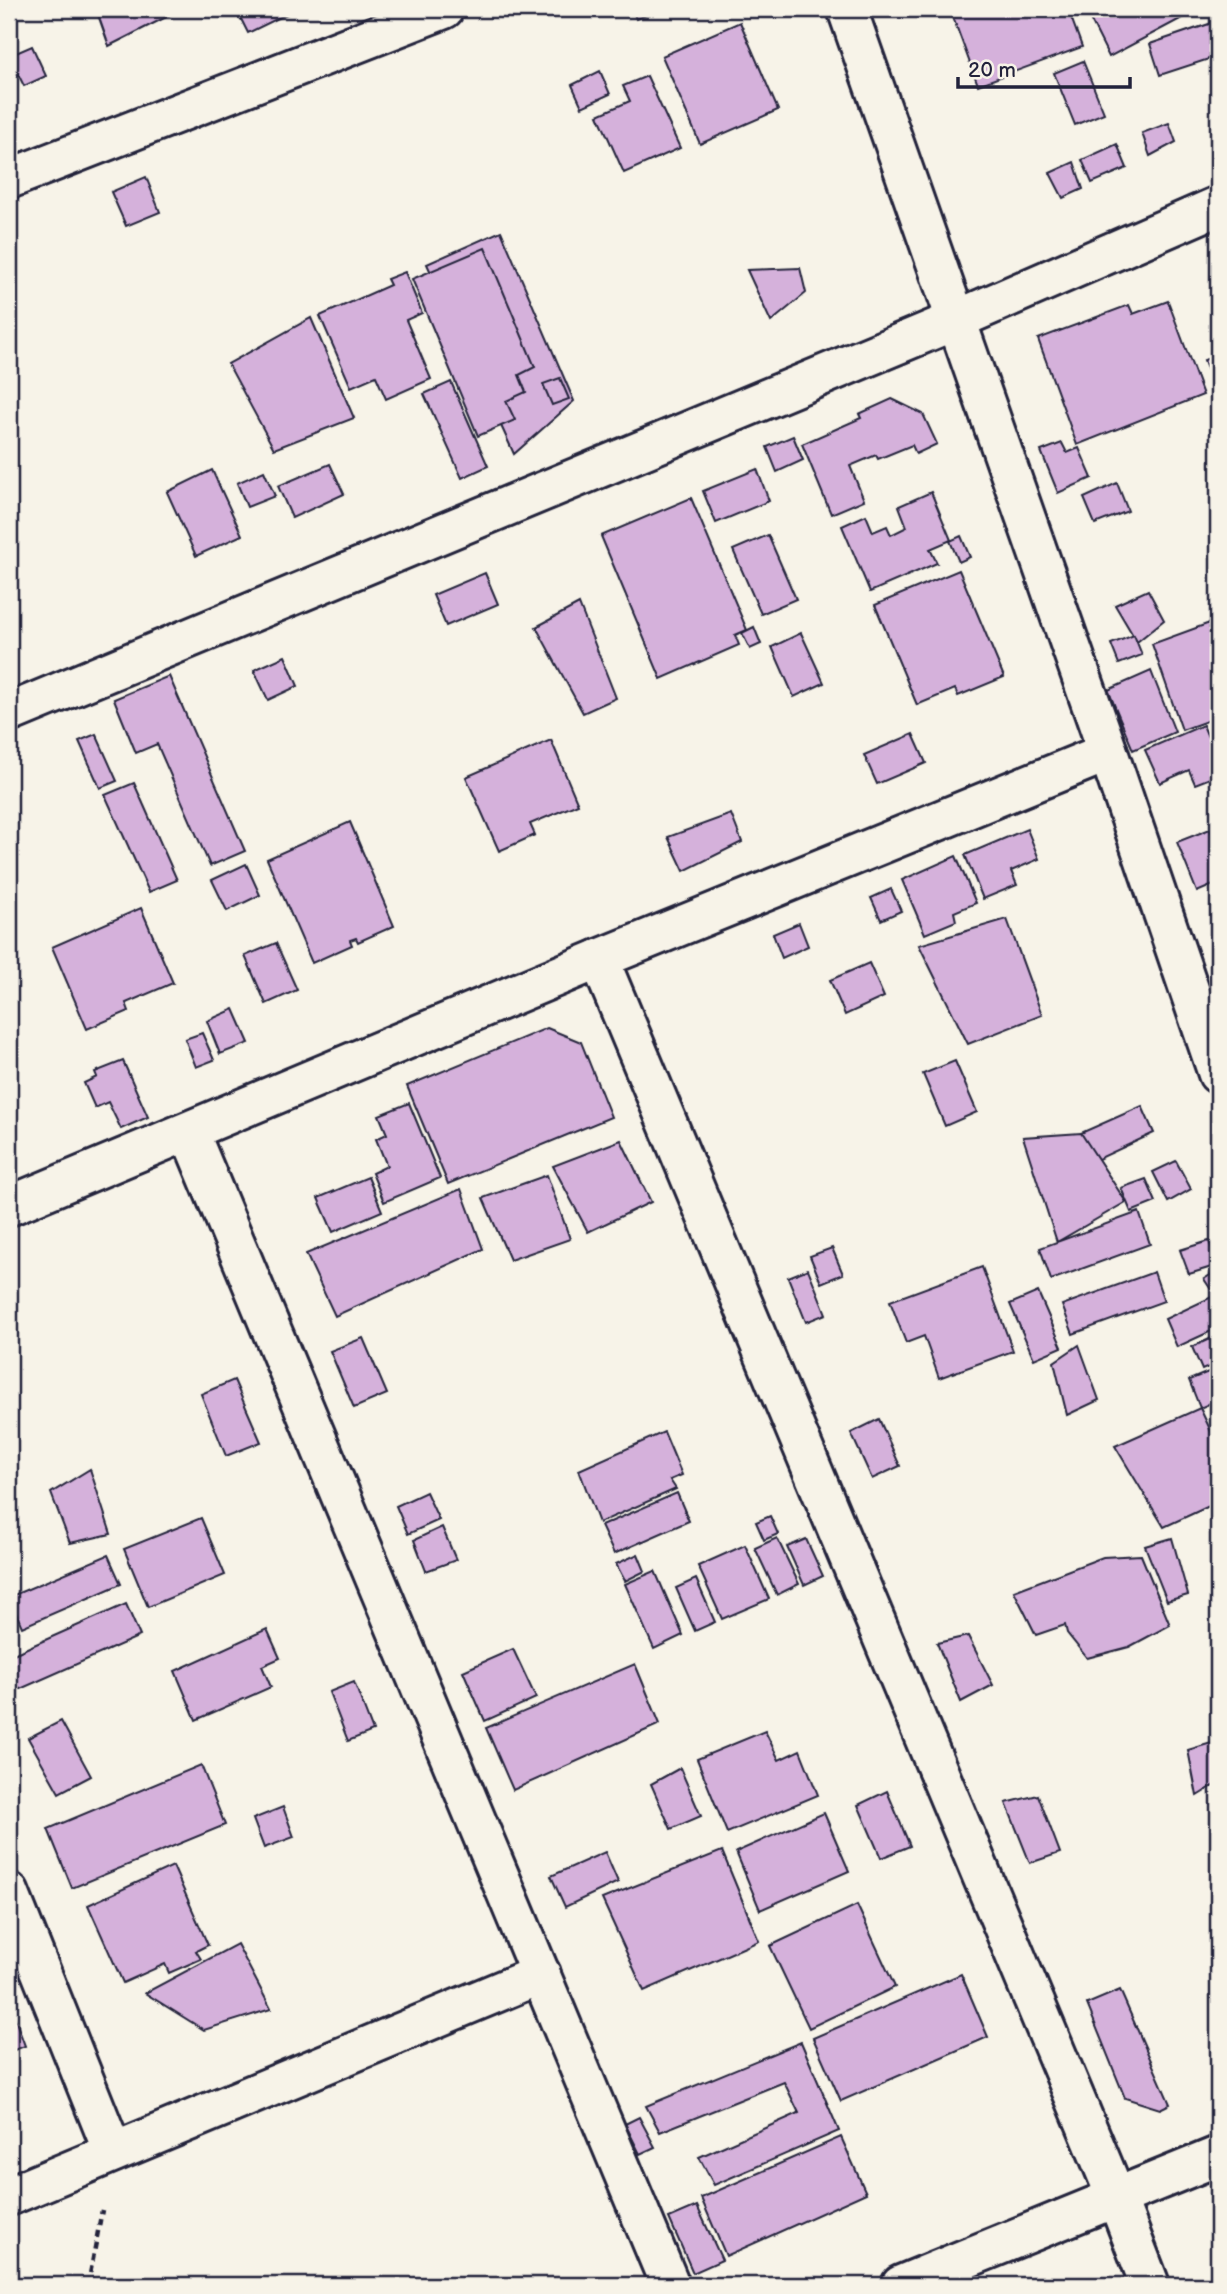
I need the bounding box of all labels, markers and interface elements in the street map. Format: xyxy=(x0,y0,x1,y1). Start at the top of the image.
scale bar xyxy=(958,46,1129,90)
text: 20 m xyxy=(968,58,1016,83)

